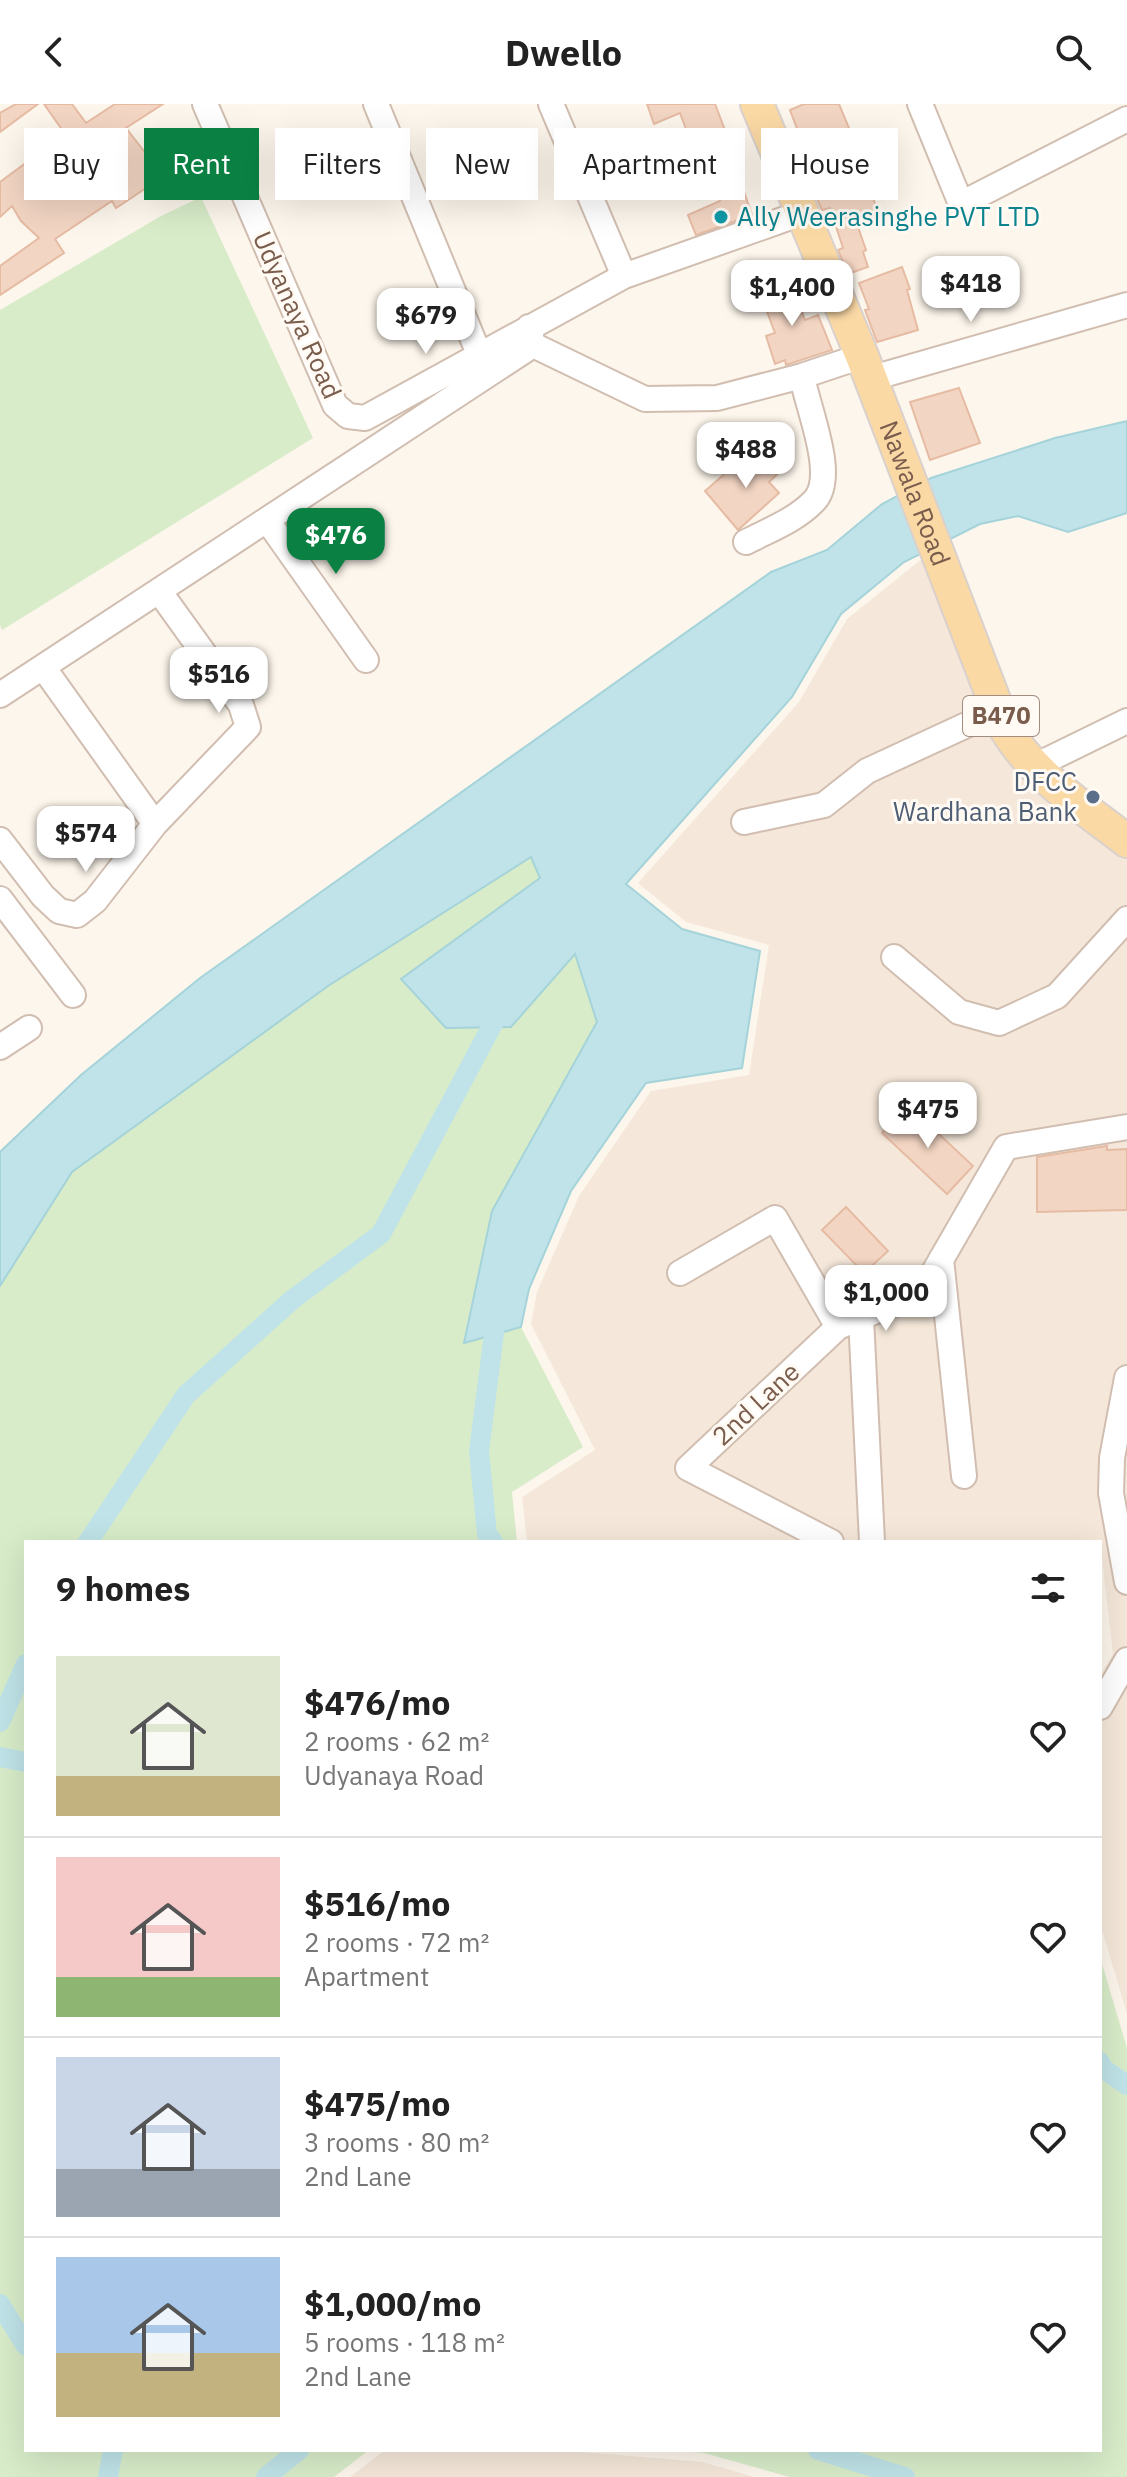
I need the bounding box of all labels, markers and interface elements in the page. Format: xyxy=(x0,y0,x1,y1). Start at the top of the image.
text: Dwello xyxy=(505,29,622,76)
icon: back xyxy=(32,30,76,74)
icon: search xyxy=(1051,30,1095,74)
chip: Buy xyxy=(24,128,128,200)
chip: Rent xyxy=(144,128,259,200)
chip: Filters xyxy=(275,128,410,200)
chip: New xyxy=(426,128,538,200)
chip: Apartment xyxy=(554,128,745,200)
chip: House xyxy=(761,128,898,200)
place label: Ally Weerasinghe PVT LTD xyxy=(737,199,1040,233)
marker: Ally Weerasinghe PVT LTD xyxy=(712,208,730,226)
street label: Udyanaya Road xyxy=(246,225,350,404)
pin: $418 xyxy=(924,256,1018,324)
pin: $1,400 xyxy=(727,260,857,328)
text: $418 xyxy=(940,265,1002,299)
text: $1,400 xyxy=(749,269,835,303)
pin: $679 xyxy=(379,288,473,356)
text: $679 xyxy=(395,297,457,331)
street label: Nawala Road xyxy=(872,415,959,570)
pin: $488 xyxy=(699,422,793,490)
text: $488 xyxy=(715,431,777,465)
pin: $476 xyxy=(289,508,383,576)
text: $476 xyxy=(305,517,367,551)
pin: $516 xyxy=(172,647,266,715)
text: $516 xyxy=(188,656,250,690)
road number: B470 xyxy=(963,696,1039,736)
place label: DFCC Wardhana Bank xyxy=(893,764,1077,828)
marker: DFCC Wardhana Bank xyxy=(1084,788,1102,806)
pin: $574 xyxy=(39,806,133,874)
text: $574 xyxy=(55,815,117,849)
pin: $475 xyxy=(881,1082,975,1150)
text: $475 xyxy=(897,1091,959,1125)
pin: $1,000 xyxy=(821,1265,951,1333)
text: $1,000 xyxy=(843,1274,929,1308)
street label: 2nd Lane xyxy=(704,1354,806,1452)
text: 9 homes xyxy=(56,1566,191,1610)
icon: filters xyxy=(1026,1566,1070,1610)
text: $476/mo xyxy=(304,1680,451,1724)
icon: home xyxy=(120,1688,216,1784)
icon: heart xyxy=(1026,1714,1070,1758)
text: 2 rooms · 62 m² xyxy=(304,1724,489,1758)
text: Udyanaya Road xyxy=(304,1758,484,1792)
text: $516/mo xyxy=(304,1881,451,1925)
icon: home xyxy=(120,1889,216,1985)
icon: heart xyxy=(1026,1915,1070,1959)
text: 2 rooms · 72 m² xyxy=(304,1925,489,1959)
text: Apartment xyxy=(304,1959,429,1993)
text: $475/mo xyxy=(304,2081,451,2125)
icon: home xyxy=(120,2089,216,2185)
icon: heart xyxy=(1026,2115,1070,2159)
text: 3 rooms · 80 m² xyxy=(304,2125,489,2159)
text: 2nd Lane xyxy=(304,2159,412,2193)
text: $1,000/mo xyxy=(304,2281,481,2325)
icon: home xyxy=(120,2289,216,2385)
icon: heart xyxy=(1026,2315,1070,2359)
text: 5 rooms · 118 m² xyxy=(304,2325,505,2359)
text: 2nd Lane xyxy=(304,2359,412,2393)

